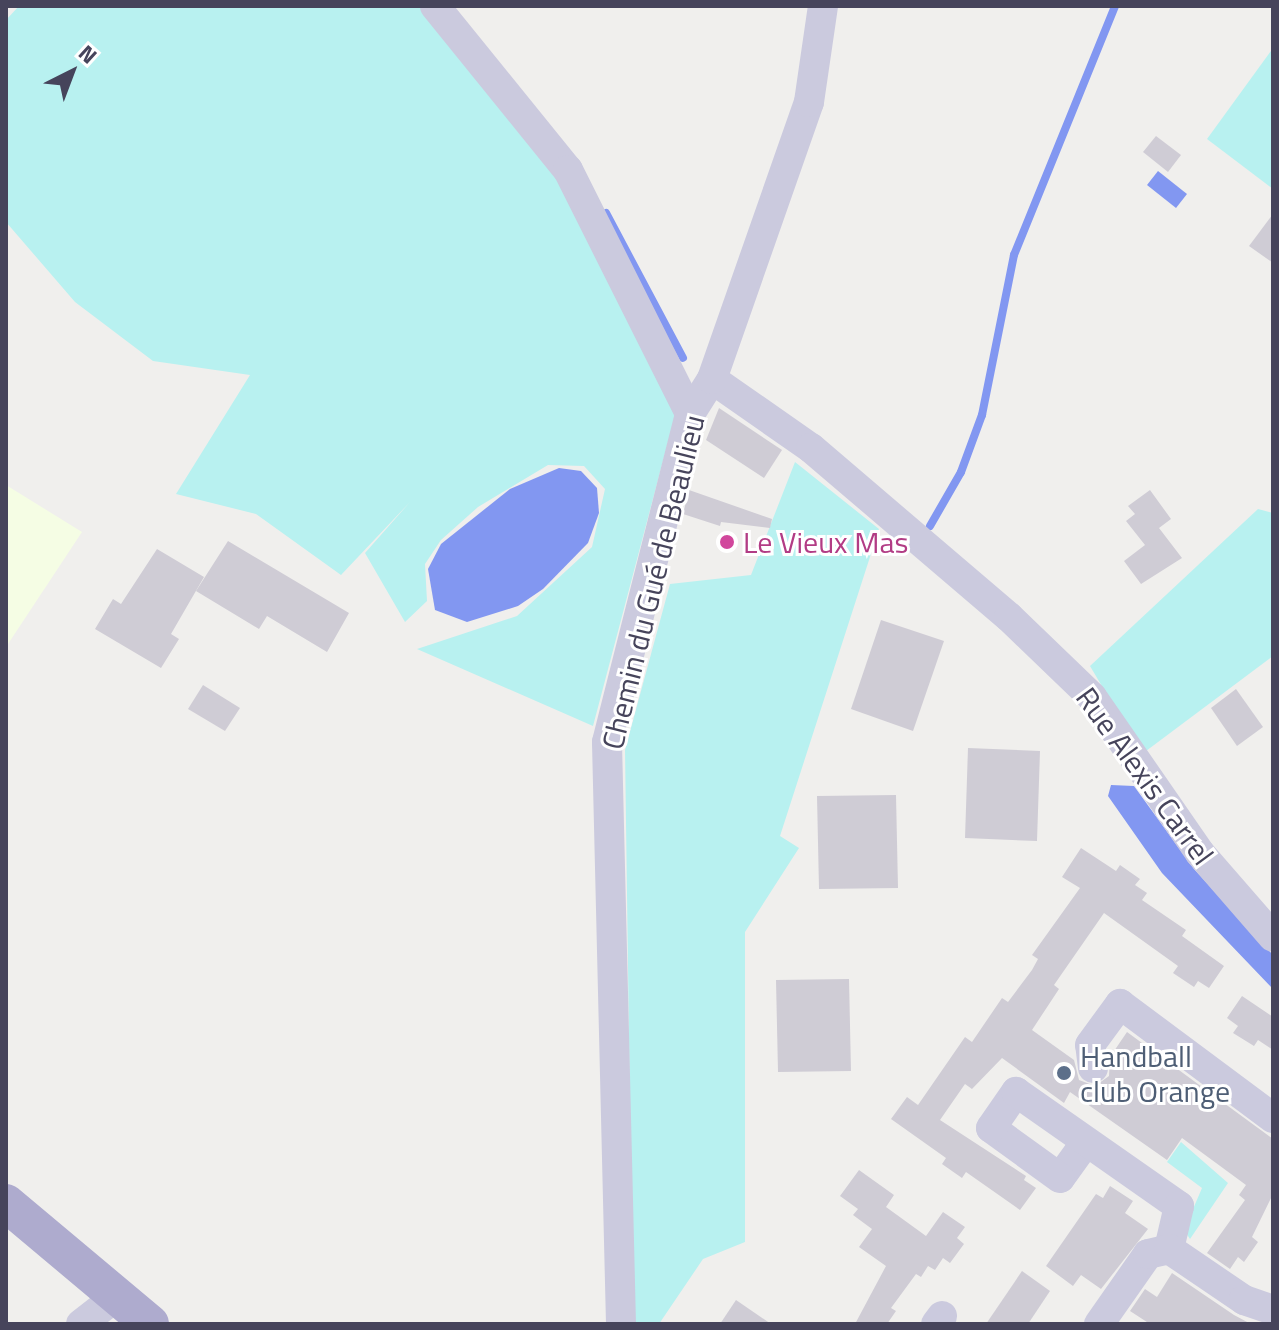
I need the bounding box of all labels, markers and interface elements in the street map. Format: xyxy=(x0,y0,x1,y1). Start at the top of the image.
north arrow xyxy=(32,32,112,112)
text: N xyxy=(71,36,105,72)
street label: Chemin du Gué de Beaulieu xyxy=(594,411,712,753)
place label: Le Vieux Mas xyxy=(743,524,908,560)
marker: Le Vieux Mas xyxy=(718,533,736,551)
street label: Rue Alexis Carrel xyxy=(1069,680,1221,872)
place label: Handball club Orange xyxy=(1080,1038,1230,1108)
marker: Handball club Orange xyxy=(1055,1064,1073,1082)

